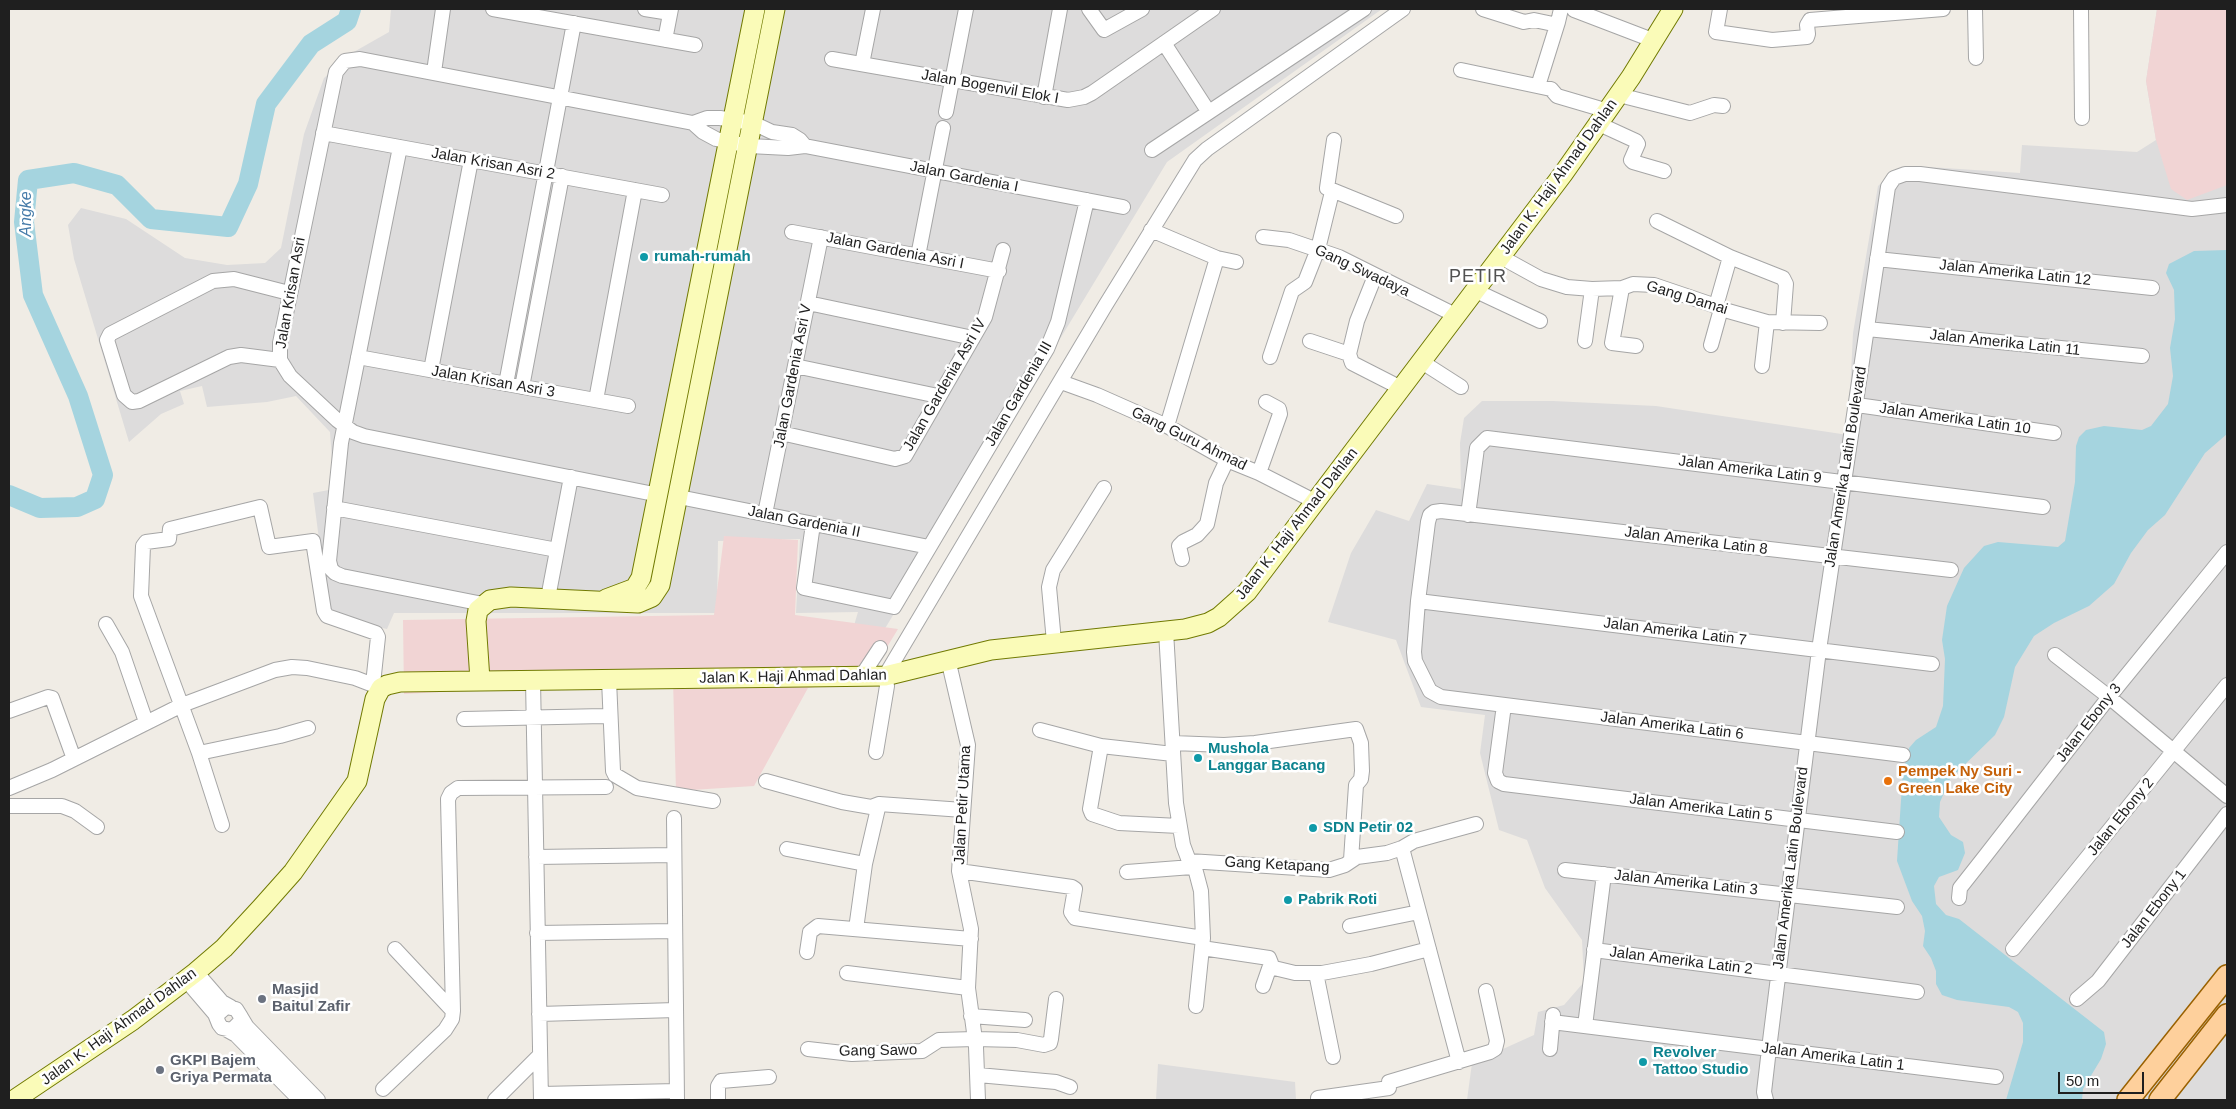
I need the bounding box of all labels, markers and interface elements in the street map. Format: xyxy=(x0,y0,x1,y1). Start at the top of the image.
street label: Jalan Bogenvil Elok I xyxy=(920,66,1060,108)
street label: Jalan K. Haji Ahmad Dahlan xyxy=(1497,96,1621,258)
street label: Jalan Krisan Asri 2 xyxy=(430,144,556,184)
street label: Jalan Gardenia I xyxy=(908,158,1020,196)
water label: Angke xyxy=(17,191,37,237)
street label: Jalan Gardenia Asri I xyxy=(825,229,965,273)
street label: Jalan Krisan Asri xyxy=(272,236,310,350)
street label: Gang Swadaya xyxy=(1312,241,1412,301)
place label: rumah-rumah xyxy=(654,248,751,266)
marker: rumah-rumah xyxy=(638,251,650,263)
street label: Jalan Amerika Latin 12 xyxy=(1938,256,2092,290)
district label: PETIR xyxy=(1448,266,1508,288)
street label: Gang Damai xyxy=(1644,277,1730,319)
street label: Jalan Gardenia Asri V xyxy=(770,303,816,449)
street label: Jalan Gardenia Asri IV xyxy=(900,316,990,454)
street label: Jalan Amerika Latin 11 xyxy=(1929,326,2081,360)
street label: Jalan Gardenia III xyxy=(982,338,1056,450)
street label: Jalan Krisan Asri 3 xyxy=(430,362,556,402)
street label: Jalan Amerika Latin Boulevard xyxy=(1821,365,1871,569)
street label: Jalan Amerika Latin 10 xyxy=(1878,399,2032,439)
street label: Gang Guru Ahmad xyxy=(1128,403,1250,475)
street label: Jalan K. Haji Ahmad Dahlan xyxy=(1232,445,1362,603)
street label: Jalan Amerika Latin 9 xyxy=(1677,452,1823,488)
street label: Jalan Gardenia II xyxy=(746,502,862,542)
street label: Jalan Amerika Latin 8 xyxy=(1623,523,1769,559)
street label: Jalan Amerika Latin 7 xyxy=(1602,614,1748,650)
street label: Jalan K. Haji Ahmad Dahlan xyxy=(699,666,887,688)
street label: Jalan Ebony 3 xyxy=(2053,680,2125,766)
street label: Jalan Amerika Latin 6 xyxy=(1599,708,1745,744)
place label: Mushola Langgar Bacang xyxy=(1208,740,1326,775)
street label: Jalan Petir Utama xyxy=(951,745,975,865)
marker: Mushola Langgar Bacang xyxy=(1192,752,1204,764)
place label: Pempek Ny Suri - Green Lake City xyxy=(1898,763,2021,798)
street label: Jalan Amerika Latin Boulevard xyxy=(1770,766,1812,970)
street label: Jalan Ebony 2 xyxy=(2084,774,2158,860)
marker: Pempek Ny Suri - Green Lake City xyxy=(1882,775,1894,787)
street label: Jalan Amerika Latin 5 xyxy=(1628,790,1774,826)
place label: SDN Petir 02 xyxy=(1323,819,1413,837)
marker: SDN Petir 02 xyxy=(1307,822,1319,834)
street label: Gang Ketapang xyxy=(1224,853,1330,877)
street label: Jalan Ebony 1 xyxy=(2118,866,2190,952)
street label: Jalan Amerika Latin 3 xyxy=(1613,867,1759,899)
place label: Pabrik Roti xyxy=(1298,891,1377,909)
marker: Pabrik Roti xyxy=(1282,894,1294,906)
street label: Jalan Amerika Latin 2 xyxy=(1608,943,1754,979)
street label: Jalan K. Haji Ahmad Dahlan xyxy=(38,965,200,1089)
place label: Masjid Baitul Zafir xyxy=(272,981,350,1016)
marker: Masjid Baitul Zafir xyxy=(256,993,268,1005)
street label: Jalan Amerika Latin 1 xyxy=(1760,1039,1906,1075)
street label: Gang Sawo xyxy=(839,1041,917,1061)
place label: Revolver Tattoo Studio xyxy=(1653,1044,1749,1079)
place label: GKPI Bajem Griya Permata xyxy=(170,1052,272,1087)
marker: Revolver Tattoo Studio xyxy=(1637,1056,1649,1068)
scale bar xyxy=(2061,1062,2147,1094)
marker: GKPI Bajem Griya Permata xyxy=(154,1064,166,1076)
text: 50 m xyxy=(2066,1072,2099,1089)

